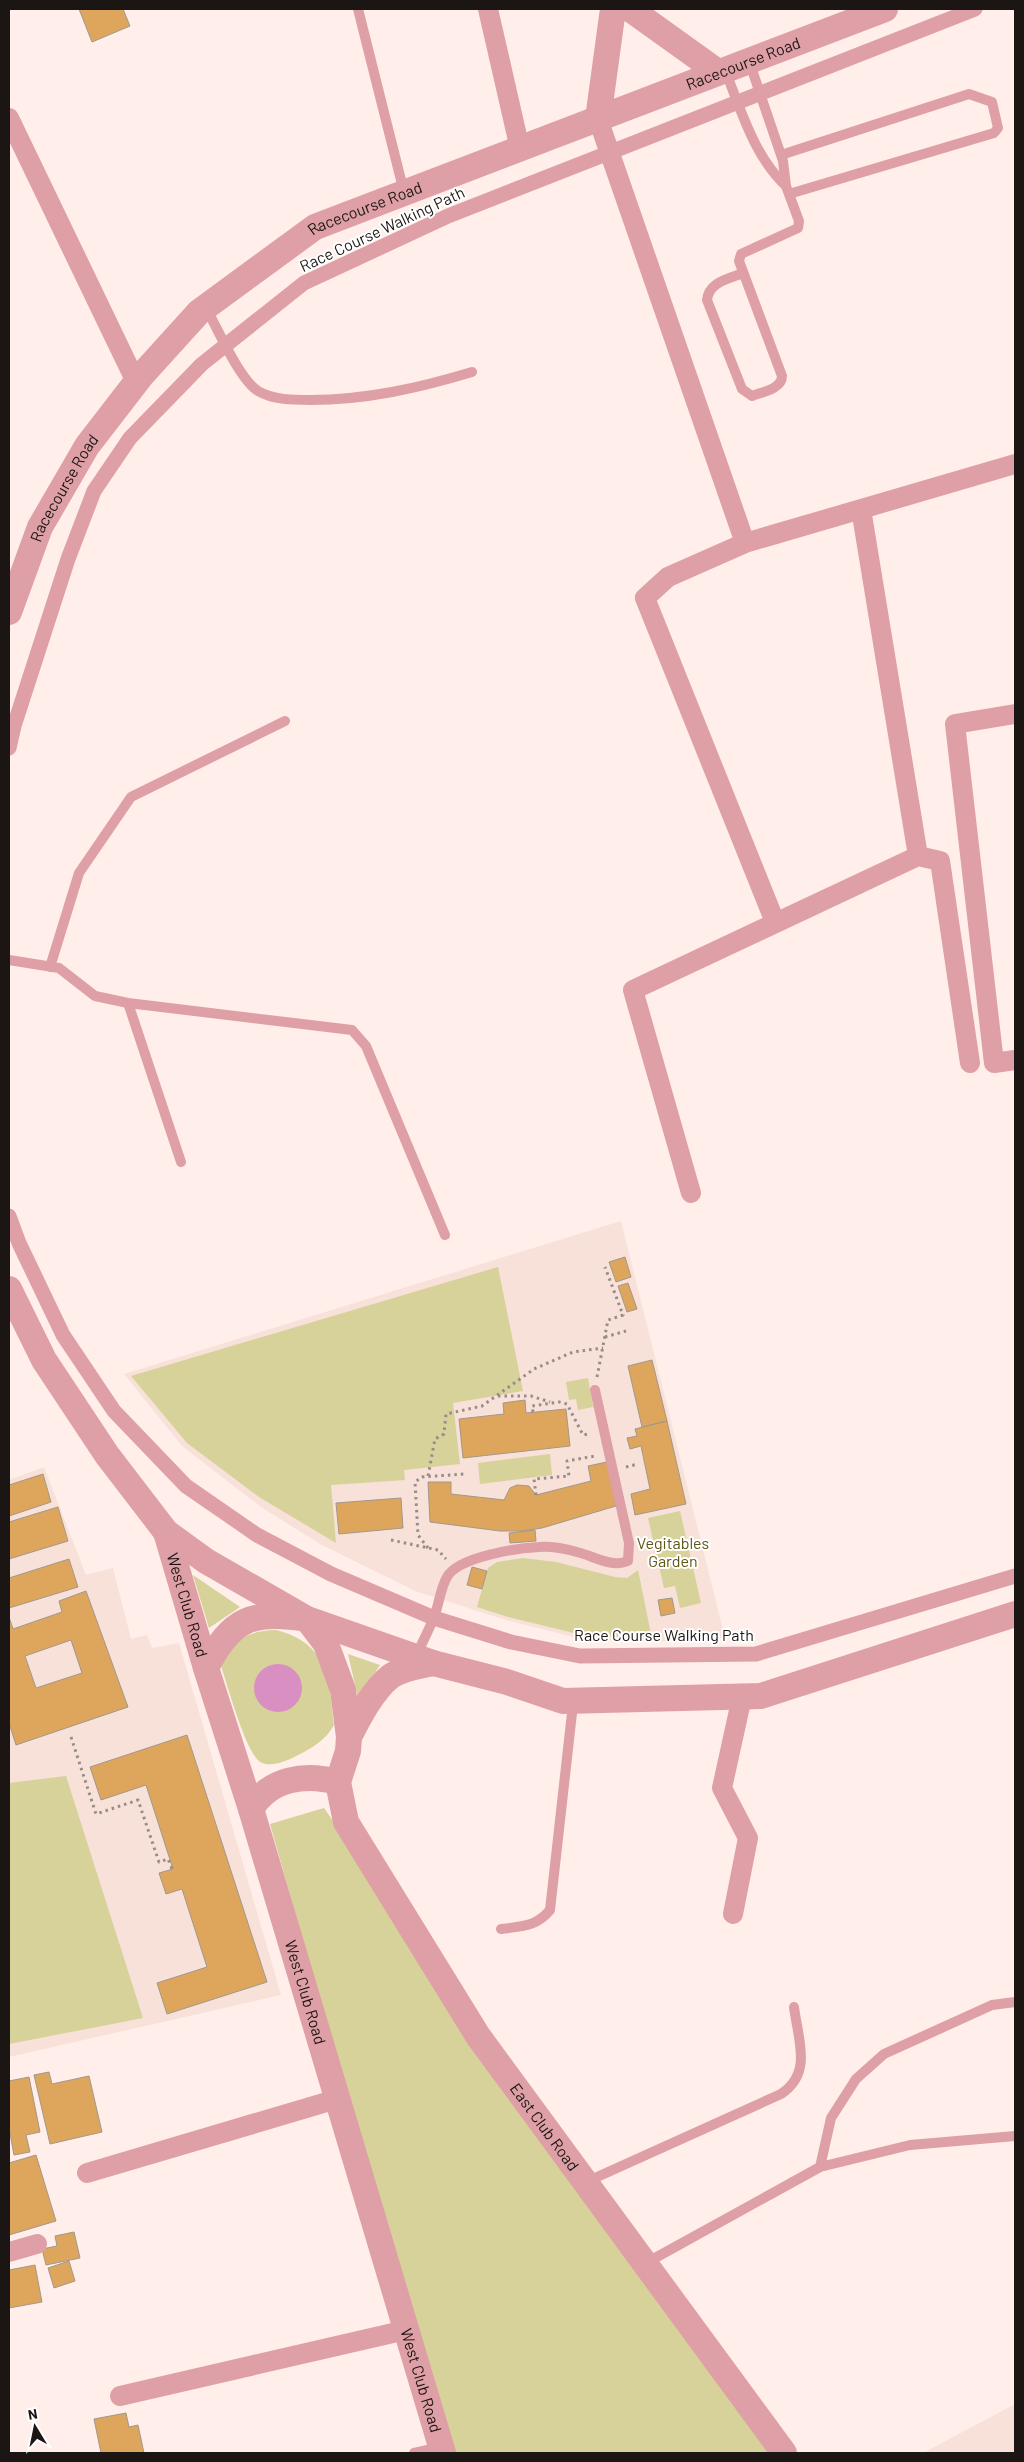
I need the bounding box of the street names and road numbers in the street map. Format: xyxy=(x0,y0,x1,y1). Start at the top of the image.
street label: Racecourse Road xyxy=(683,32,803,93)
street label: Racecourse Road xyxy=(303,177,425,239)
street label: Race Course Walking Path xyxy=(296,182,467,275)
street label: Racecourse Road xyxy=(25,430,102,544)
street label: West Club Road xyxy=(164,1550,212,1659)
street label: Race Course Walking Path xyxy=(574,1625,754,1644)
street label: West Club Road xyxy=(282,1938,331,2046)
street label: East Club Road xyxy=(507,2079,584,2174)
street label: West Club Road xyxy=(397,2326,446,2435)

